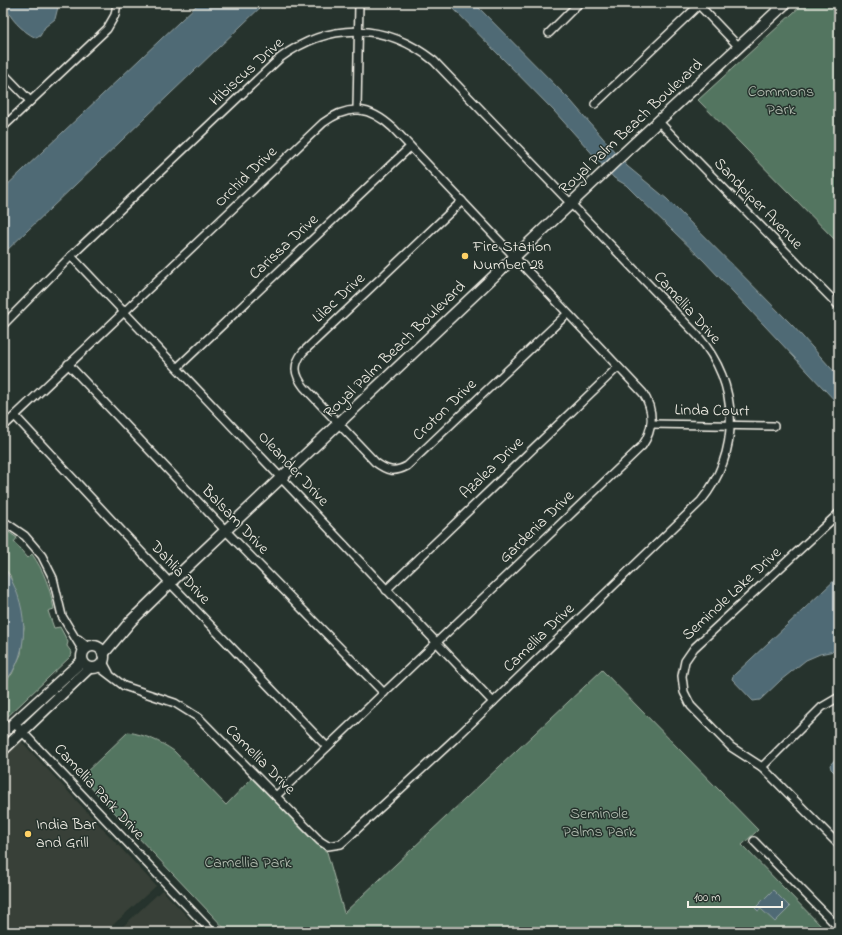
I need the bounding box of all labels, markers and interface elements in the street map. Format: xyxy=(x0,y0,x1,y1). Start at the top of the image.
street label: Hibiscus Drive xyxy=(204,31,290,112)
street label: Royal Palm Beach Boulevard xyxy=(554,54,708,200)
park label: Commons Park xyxy=(748,80,814,122)
street label: Orchid Drive xyxy=(209,140,284,213)
street label: Sandpiper Avenue xyxy=(708,152,809,256)
street label: Carissa Drive xyxy=(244,208,325,286)
place label: Fire Station Number 28 xyxy=(472,235,551,277)
marker: Fire Station Number 28 xyxy=(460,251,470,261)
street label: Camellia Drive xyxy=(648,266,727,351)
street label: Lilac Drive xyxy=(307,267,371,329)
street label: Royal Palm Beach Boulevard xyxy=(318,276,472,424)
street label: Croton Drive xyxy=(408,373,483,447)
street label: Linda Court xyxy=(674,398,750,424)
street label: Oleander Drive xyxy=(252,426,335,513)
street label: Azalea Drive xyxy=(454,431,530,505)
street label: Balsam Drive xyxy=(195,479,275,561)
street label: Gardenia Drive xyxy=(494,484,581,569)
street label: Dahlia Drive xyxy=(143,535,216,611)
street label: Seminole Lake Drive xyxy=(677,541,788,647)
street label: Camellia Drive xyxy=(498,597,581,678)
street label: Camellia Drive xyxy=(219,719,301,801)
street label: Camellia Park Drive xyxy=(48,738,151,846)
park label: Seminole Palms Park xyxy=(562,802,637,844)
place label: India Bar and Grill xyxy=(36,813,97,855)
marker: India Bar and Grill xyxy=(23,829,33,839)
park label: Camellia Park xyxy=(205,851,292,875)
scale bar xyxy=(688,883,782,909)
text: 100 m xyxy=(694,889,721,907)

